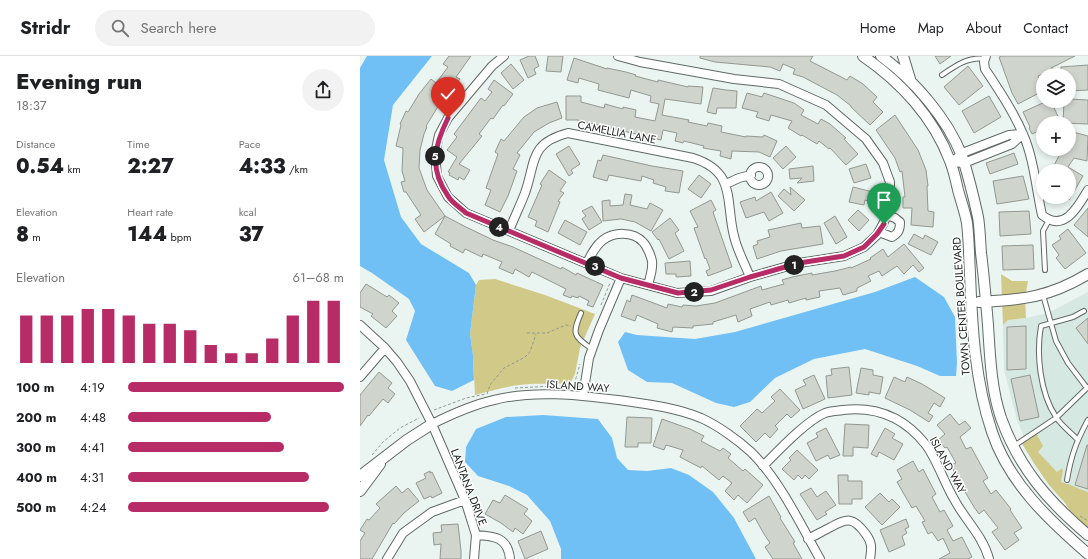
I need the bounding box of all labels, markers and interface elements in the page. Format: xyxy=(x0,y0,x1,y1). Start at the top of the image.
search box xyxy=(95,10,375,46)
text: Stridr xyxy=(20,14,71,41)
icon: search xyxy=(109,17,131,39)
text: Search here xyxy=(141,17,216,39)
text: Home xyxy=(860,18,896,38)
text: Map xyxy=(918,18,944,38)
text: About xyxy=(966,18,1001,38)
text: Contact xyxy=(1023,18,1068,38)
text: Evening run xyxy=(16,65,142,97)
map controls xyxy=(1036,68,1076,204)
button: layers xyxy=(1036,68,1076,108)
button: share xyxy=(302,69,344,111)
pin xyxy=(431,77,465,118)
icon: check xyxy=(437,83,459,105)
text: 18:37 xyxy=(16,96,47,115)
button: + xyxy=(1036,116,1076,156)
street label: CAMELLIA LANE xyxy=(576,117,658,147)
text: Distance xyxy=(16,136,55,152)
text: Time xyxy=(127,136,150,152)
text: Pace xyxy=(239,136,261,152)
pin: 5 xyxy=(425,146,445,166)
text: 5 xyxy=(431,148,439,164)
text: 0.54 xyxy=(16,152,64,181)
text: 2:27 xyxy=(127,152,174,181)
text: 4:33 xyxy=(239,152,286,181)
text: km xyxy=(64,161,81,177)
text: /km xyxy=(286,161,308,177)
button: − xyxy=(1036,164,1076,204)
pin xyxy=(867,183,901,224)
icon: arrive xyxy=(873,189,895,211)
text: Elevation xyxy=(16,204,58,220)
text: Heart rate xyxy=(127,204,173,220)
text: kcal xyxy=(239,204,256,220)
pin: 4 xyxy=(489,217,509,237)
text: 4 xyxy=(495,219,503,235)
text: 8 xyxy=(16,220,29,249)
text: 144 xyxy=(127,220,167,249)
text: 37 xyxy=(239,220,264,249)
text: m xyxy=(29,229,41,245)
text: bpm xyxy=(167,229,192,245)
street label: TOWN CENTER BOULEVARD xyxy=(948,236,974,375)
pin: 1 xyxy=(784,255,804,275)
pin: 3 xyxy=(585,256,605,276)
text: 1 xyxy=(791,257,797,273)
text: 3 xyxy=(592,258,598,274)
text: Elevation xyxy=(16,268,65,287)
text: 61–68 m xyxy=(292,268,344,287)
pin: 2 xyxy=(684,282,704,302)
text: 2 xyxy=(690,284,698,300)
street label: ISLAND WAY xyxy=(546,376,611,396)
text: 100 m xyxy=(16,378,54,397)
text: 4:19 xyxy=(80,378,105,397)
text: 200 m xyxy=(16,408,56,427)
text: 4:48 xyxy=(80,408,106,427)
street label: ISLAND WAY xyxy=(926,434,971,497)
text: 300 m xyxy=(16,438,56,457)
text: 4:41 xyxy=(80,438,105,457)
street label: LANTANA DRIVE xyxy=(447,446,491,528)
text: 400 m xyxy=(16,468,57,487)
text: 4:31 xyxy=(80,468,104,487)
text: 500 m xyxy=(16,498,56,517)
text: 4:24 xyxy=(80,498,106,517)

